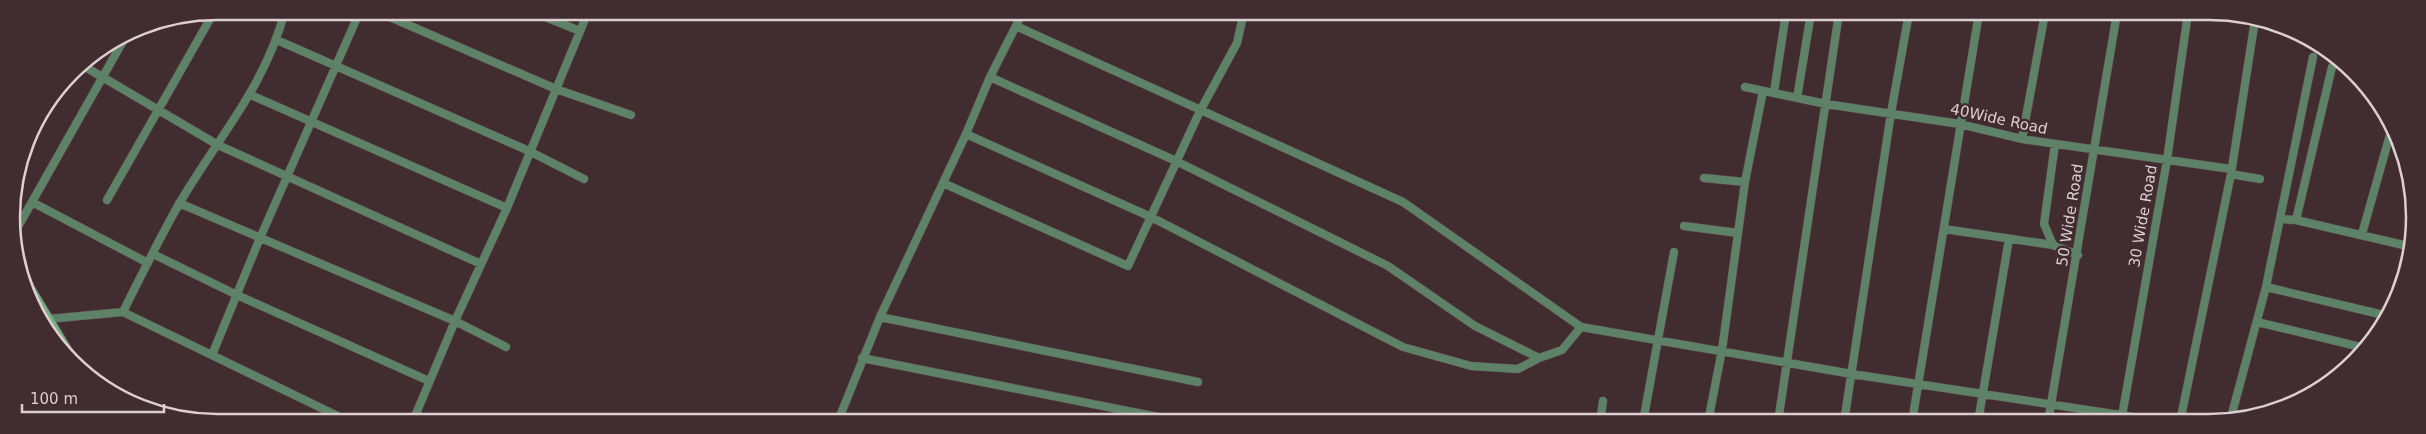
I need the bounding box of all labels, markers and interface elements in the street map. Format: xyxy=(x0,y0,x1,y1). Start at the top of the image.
street label: 40Wide Road xyxy=(1949,100,2049,138)
street label: 50 Wide Road xyxy=(2053,162,2087,268)
street label: 30 Wide Road xyxy=(2125,163,2161,269)
scale bar xyxy=(22,382,165,414)
text: 100 m xyxy=(30,390,78,408)

